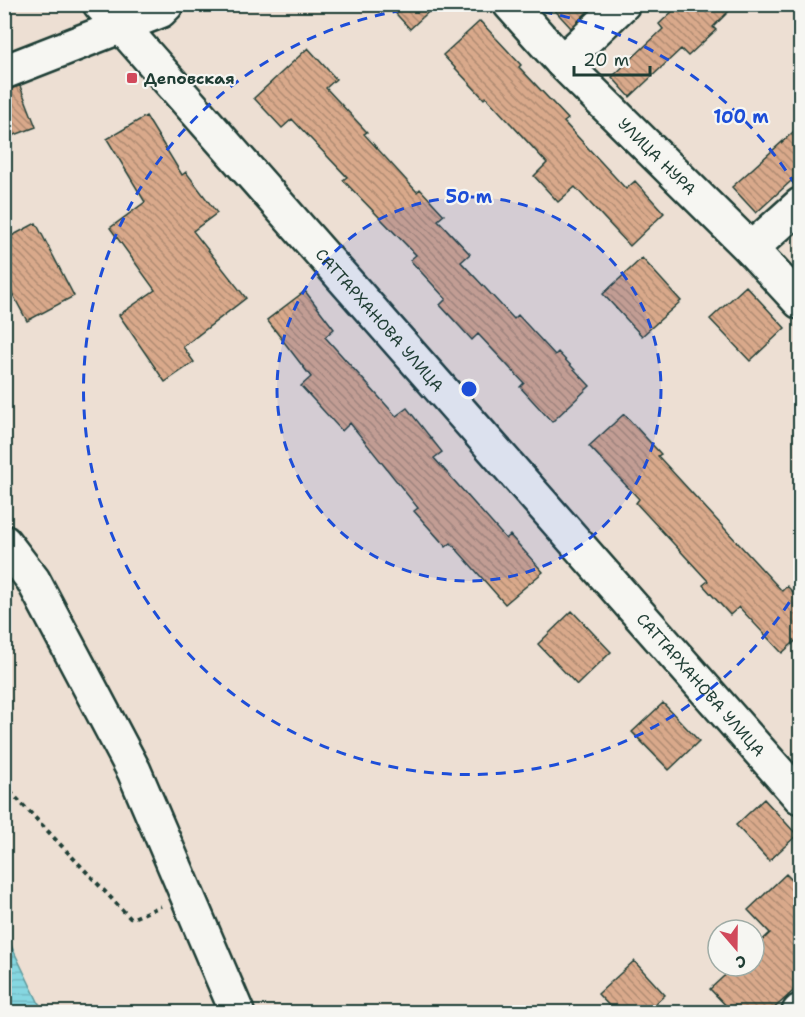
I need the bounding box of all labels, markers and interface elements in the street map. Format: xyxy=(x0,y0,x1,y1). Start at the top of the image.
scale bar xyxy=(574,39,650,77)
text: 20 m xyxy=(583,48,629,72)
place label: Деповская xyxy=(144,68,235,89)
marker: Деповская xyxy=(125,71,139,85)
text: 100 m xyxy=(713,105,769,129)
street label: УЛИЦА НУРА xyxy=(614,113,701,199)
text: 50 m xyxy=(446,185,493,209)
street label: САТТАРХАНОВА УЛИЦА xyxy=(311,244,449,396)
centre of rings xyxy=(459,379,479,399)
street label: САТТАРХАНОВА УЛИЦА xyxy=(632,608,770,761)
north arrow xyxy=(706,918,766,978)
text: С xyxy=(733,950,749,973)

